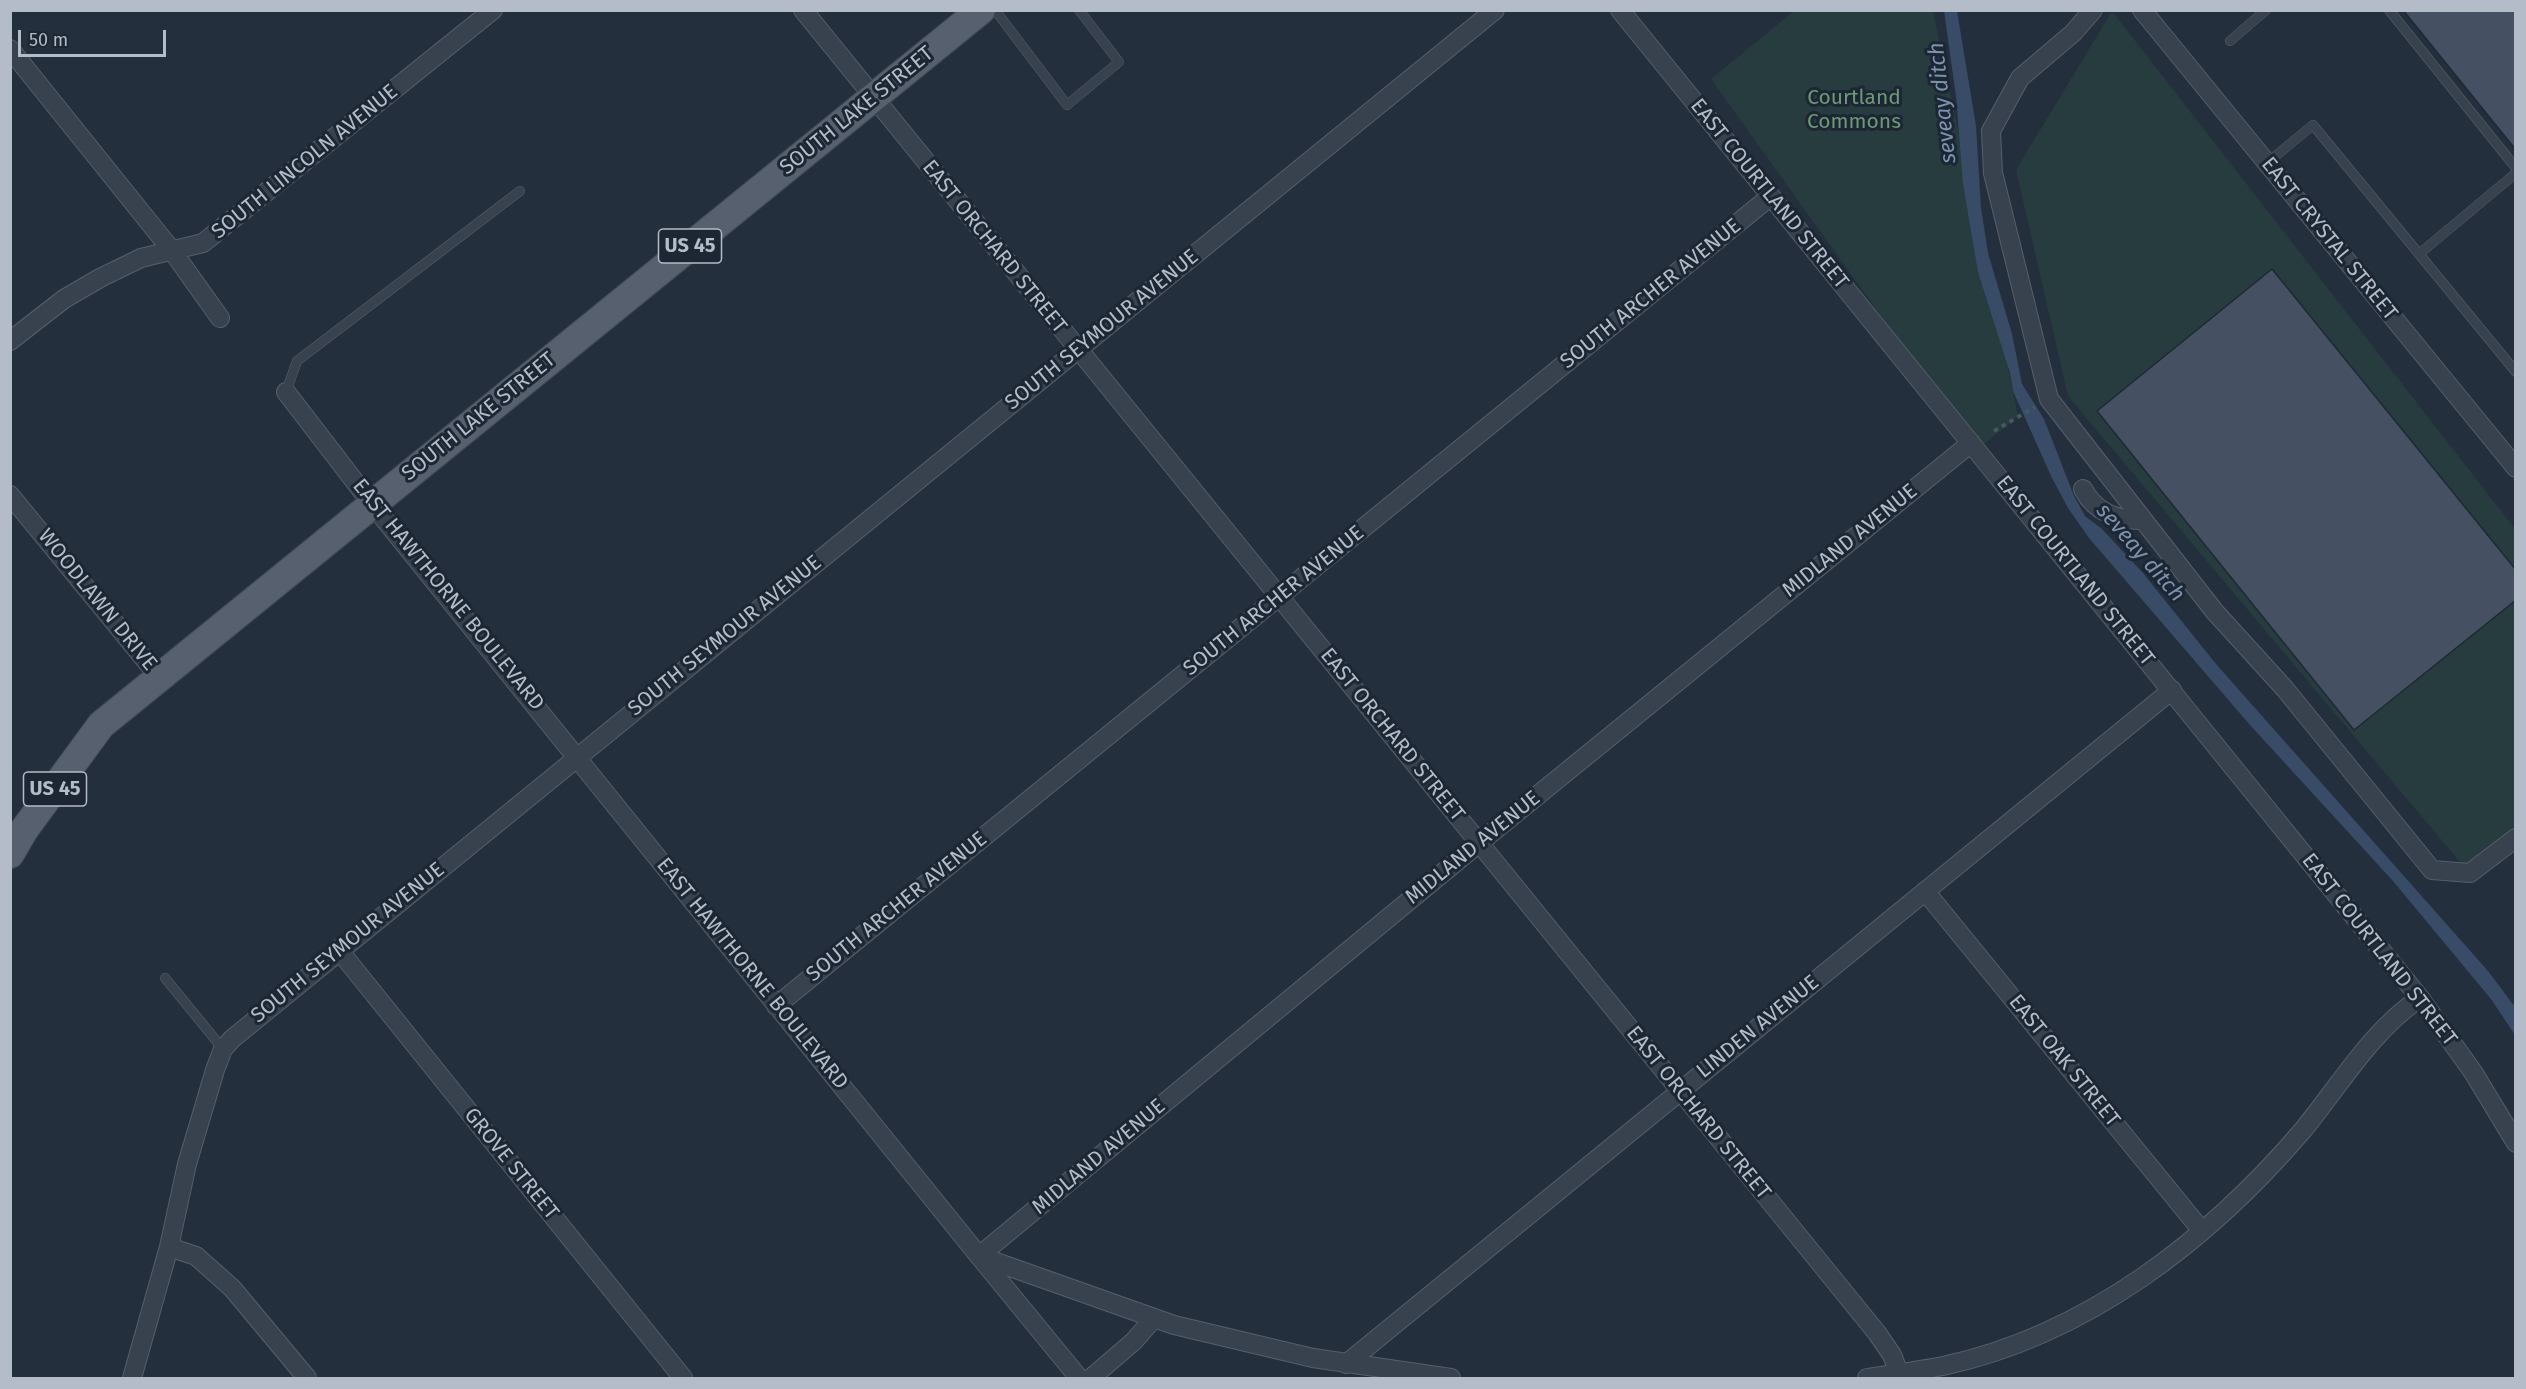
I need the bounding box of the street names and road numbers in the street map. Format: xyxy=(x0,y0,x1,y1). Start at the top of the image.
street label: SOUTH LAKE STREET xyxy=(775,41,939,181)
street label: SOUTH LINCOLN AVENUE xyxy=(207,79,403,245)
street label: EAST COURTLAND STREET xyxy=(1685,94,1853,294)
street label: EAST CRYSTAL STREET xyxy=(2256,152,2402,326)
street label: EAST ORCHARD STREET xyxy=(916,155,1072,339)
street label: SOUTH ARCHER AVENUE xyxy=(1556,213,1746,375)
road number: US 45 xyxy=(658,229,722,263)
street label: SOUTH SEYMOUR AVENUE xyxy=(1000,244,1204,416)
street label: SOUTH LAKE STREET xyxy=(397,347,561,487)
street label: EAST COURTLAND STREET xyxy=(1991,471,2159,671)
street label: EAST HAWTHORNE BOULEVARD xyxy=(347,474,549,716)
street label: MIDLAND AVENUE xyxy=(1778,479,1922,603)
street label: SOUTH ARCHER AVENUE xyxy=(1179,520,1369,682)
street label: WOODLAWN DRIVE xyxy=(32,524,162,676)
street label: SOUTH SEYMOUR AVENUE xyxy=(623,550,827,722)
street label: EAST ORCHARD STREET xyxy=(1314,643,1470,827)
road number: US 45 xyxy=(23,772,86,806)
street label: MIDLAND AVENUE xyxy=(1401,786,1545,910)
street label: SOUTH ARCHER AVENUE xyxy=(802,826,992,988)
street label: EAST COURTLAND STREET xyxy=(2296,849,2462,1051)
street label: EAST HAWTHORNE BOULEVARD xyxy=(651,853,853,1095)
street label: SOUTH SEYMOUR AVENUE xyxy=(246,857,450,1029)
street label: LINDEN AVENUE xyxy=(1692,970,1824,1084)
street label: EAST OAK STREET xyxy=(2003,990,2125,1132)
street label: EAST ORCHARD STREET xyxy=(1620,1021,1776,1205)
street label: MIDLAND AVENUE xyxy=(1027,1094,1171,1220)
street label: GROVE STREET xyxy=(458,1103,564,1225)

